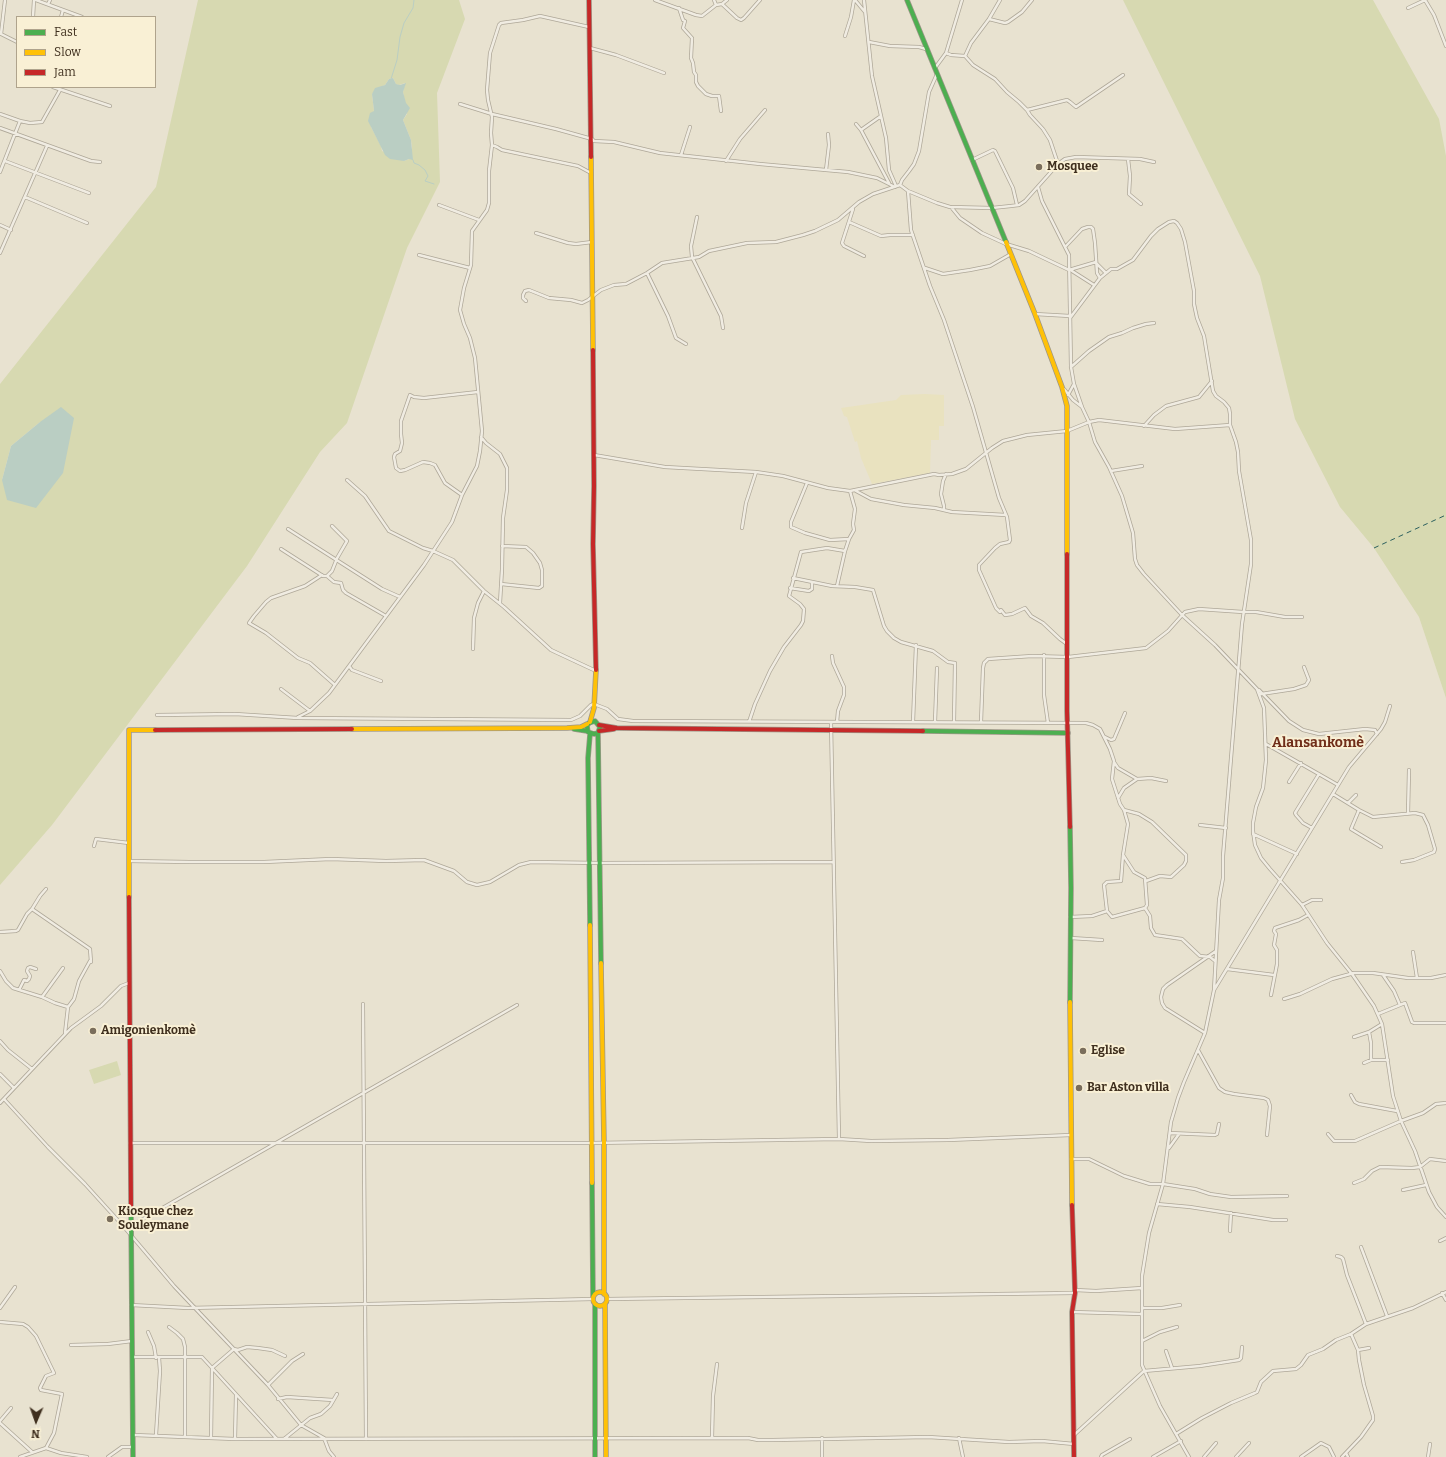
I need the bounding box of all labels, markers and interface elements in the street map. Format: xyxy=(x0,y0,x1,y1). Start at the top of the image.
legend xyxy=(16,16,156,88)
text: Fast xyxy=(54,25,77,39)
text: Slow xyxy=(54,45,81,59)
text: Jam xyxy=(54,65,76,79)
place label: Mosquee xyxy=(1047,160,1098,174)
marker: Mosquee xyxy=(1034,162,1044,172)
district label: Alansankomè xyxy=(1272,735,1364,751)
place label: Amigonienkomè xyxy=(101,1024,196,1038)
marker: Amigonienkomè xyxy=(88,1026,98,1036)
place label: Eglise xyxy=(1091,1044,1125,1058)
marker: Eglise xyxy=(1078,1046,1088,1056)
place label: Bar Aston villa xyxy=(1087,1081,1169,1095)
marker: Bar Aston villa xyxy=(1074,1083,1084,1093)
place label: Kiosque chez Souleymane xyxy=(118,1205,193,1233)
marker: Kiosque chez Souleymane xyxy=(105,1214,115,1224)
north arrow xyxy=(16,1401,56,1441)
text: N xyxy=(31,1427,40,1440)

